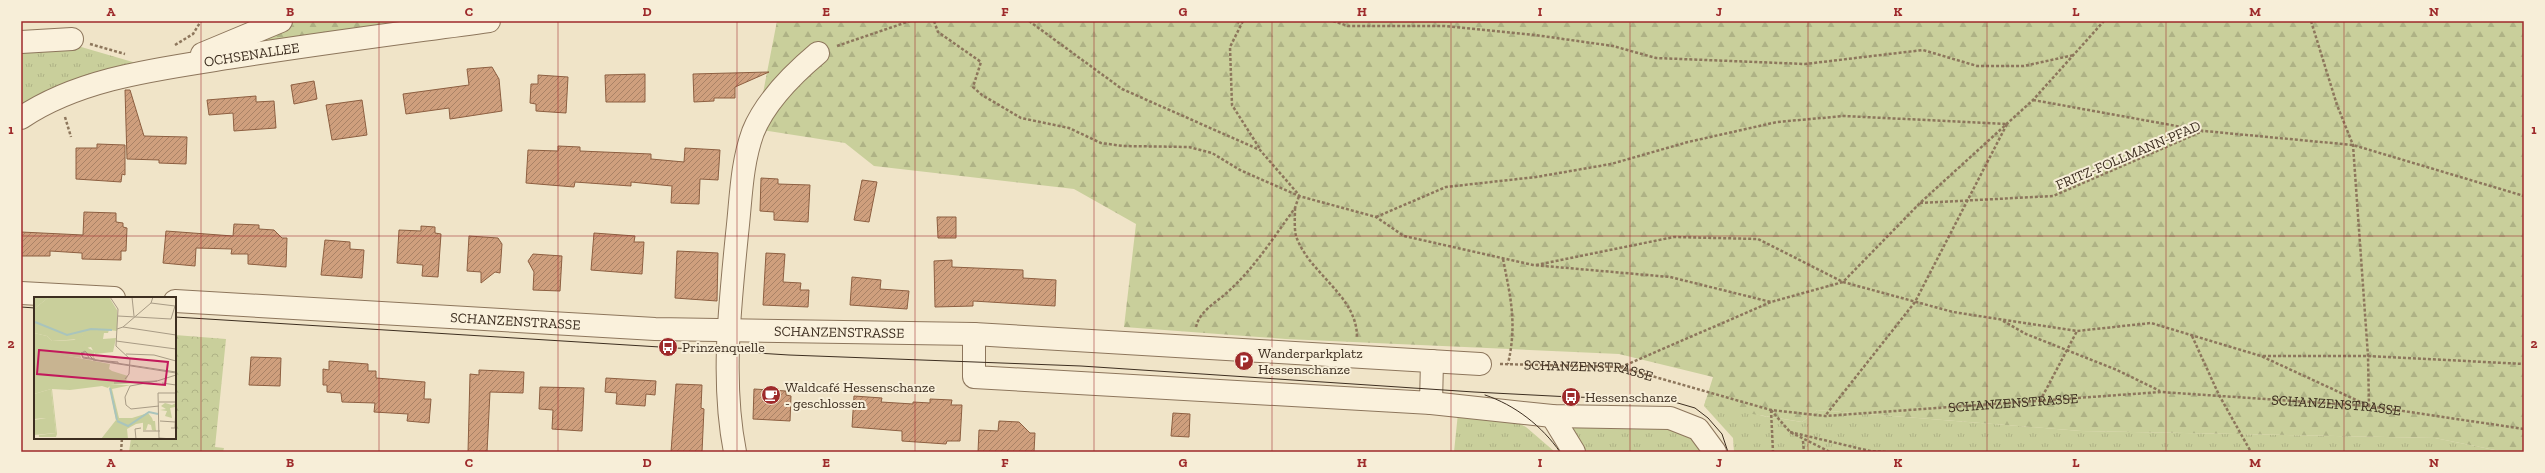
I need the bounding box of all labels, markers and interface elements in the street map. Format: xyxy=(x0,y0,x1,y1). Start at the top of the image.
text: A xyxy=(107,4,116,19)
text: B xyxy=(286,4,294,19)
text: C xyxy=(465,4,473,19)
text: D xyxy=(642,4,652,19)
text: E xyxy=(822,4,830,19)
text: F xyxy=(1001,4,1009,19)
text: G xyxy=(1179,4,1188,19)
text: H xyxy=(1357,4,1367,19)
text: I xyxy=(1538,4,1543,19)
text: J xyxy=(1716,4,1722,19)
text: K xyxy=(1894,4,1903,19)
text: L xyxy=(2072,4,2080,19)
text: M xyxy=(2249,4,2261,19)
text: N xyxy=(2429,4,2439,19)
street label: OCHSENALLEE xyxy=(203,39,300,71)
street label: FRITZ-FOLLMANN-PFAD xyxy=(2053,117,2203,194)
text: 1 xyxy=(8,122,14,137)
text: 1 xyxy=(2531,122,2537,137)
inset map xyxy=(34,297,176,439)
street label: SCHANZENSTRASSE xyxy=(450,309,581,334)
street label: SCHANZENSTRASSE xyxy=(774,323,904,342)
text: 2 xyxy=(8,336,15,351)
bus stop icon: Prinzenquelle xyxy=(657,336,679,358)
text: 2 xyxy=(2531,336,2538,351)
place label: Prinzenquelle xyxy=(682,339,765,356)
place label: Wanderparkplatz Hessenschanze xyxy=(1258,345,1363,378)
parking icon: Wanderparkplatz Hessenschanze xyxy=(1233,350,1255,372)
street label: SCHANZENSTRASSE xyxy=(1524,357,1655,385)
place label: Waldcafé Hessenschanze - geschlossen xyxy=(785,379,935,412)
cafe icon: Waldcafé Hessenschanze - geschlossen xyxy=(760,384,782,406)
bus stop icon: Hessenschanze xyxy=(1560,386,1582,408)
place label: Hessenschanze xyxy=(1585,389,1677,406)
street label: SCHANZENSTRASSE xyxy=(1948,390,2079,416)
street label: SCHANZENSTRASSE xyxy=(2271,391,2402,420)
text: A xyxy=(107,455,116,470)
text: B xyxy=(286,455,294,470)
text: C xyxy=(465,455,473,470)
text: D xyxy=(642,455,652,470)
text: E xyxy=(822,455,830,470)
text: F xyxy=(1001,455,1009,470)
text: G xyxy=(1179,455,1188,470)
text: H xyxy=(1357,455,1367,470)
text: I xyxy=(1538,455,1543,470)
text: J xyxy=(1716,455,1722,470)
text: K xyxy=(1894,455,1903,470)
text: L xyxy=(2072,455,2080,470)
text: M xyxy=(2249,455,2261,470)
text: N xyxy=(2429,455,2439,470)

